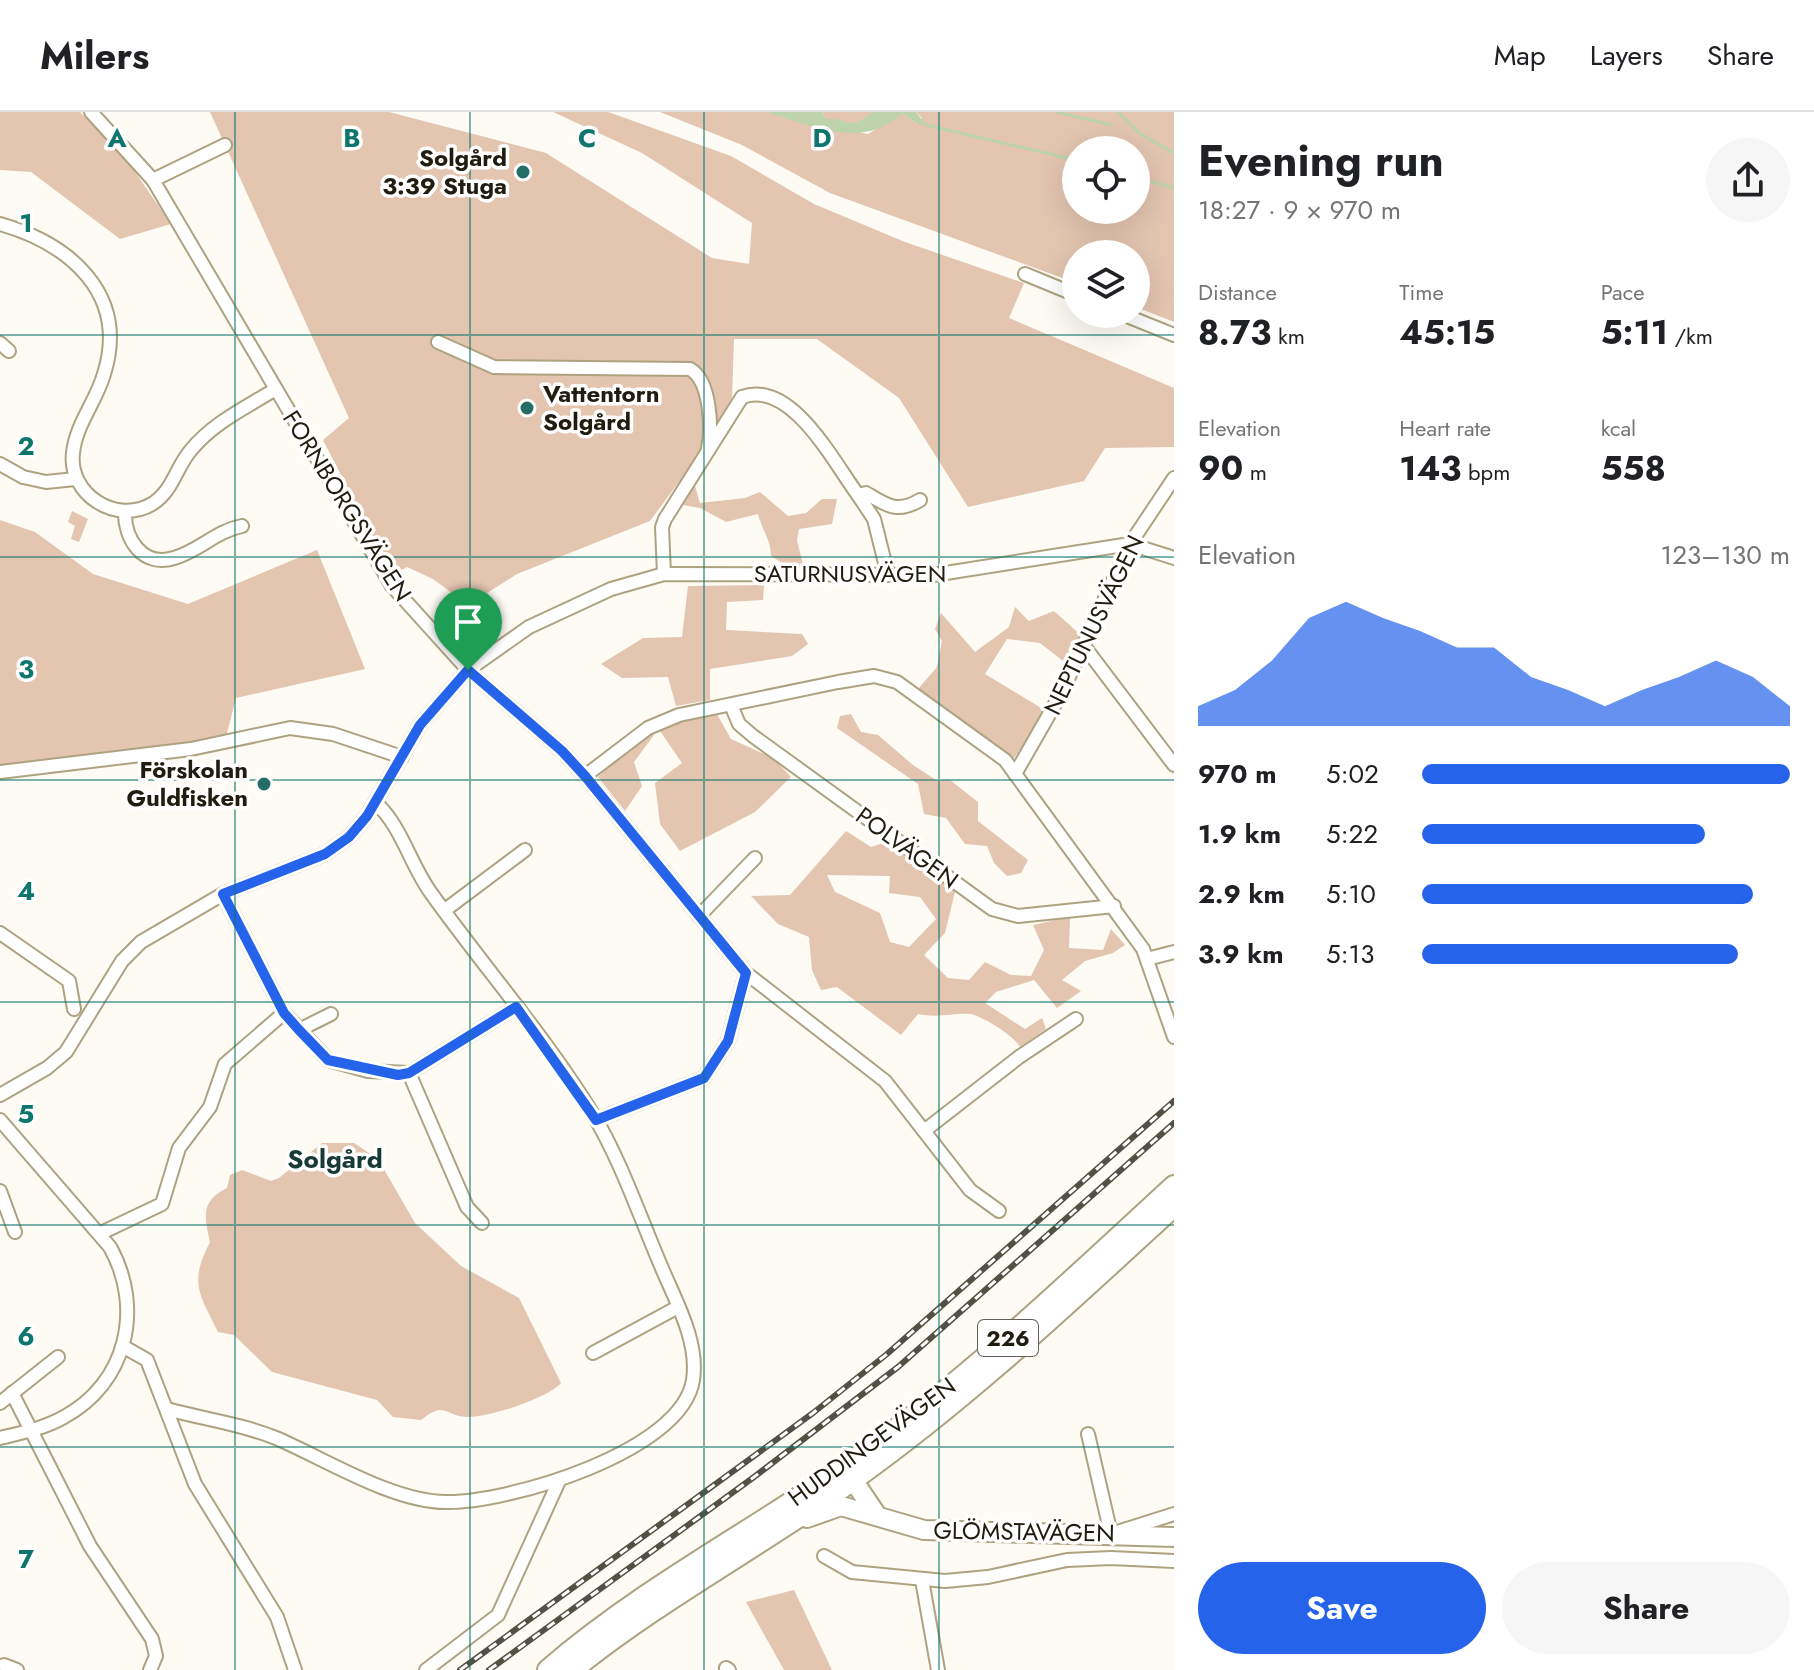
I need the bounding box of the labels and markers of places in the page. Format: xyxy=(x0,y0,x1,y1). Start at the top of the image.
place label: Solgård 3:39 Stuga xyxy=(382,140,507,203)
marker: Solgård 3:39 Stuga xyxy=(514,163,532,181)
place label: Vattentorn Solgård xyxy=(542,376,659,439)
marker: Vattentorn Solgård xyxy=(518,399,536,417)
pin xyxy=(434,588,502,670)
place label: Förskolan Guldfisken xyxy=(127,752,248,815)
marker: Förskolan Guldfisken xyxy=(255,775,273,793)

